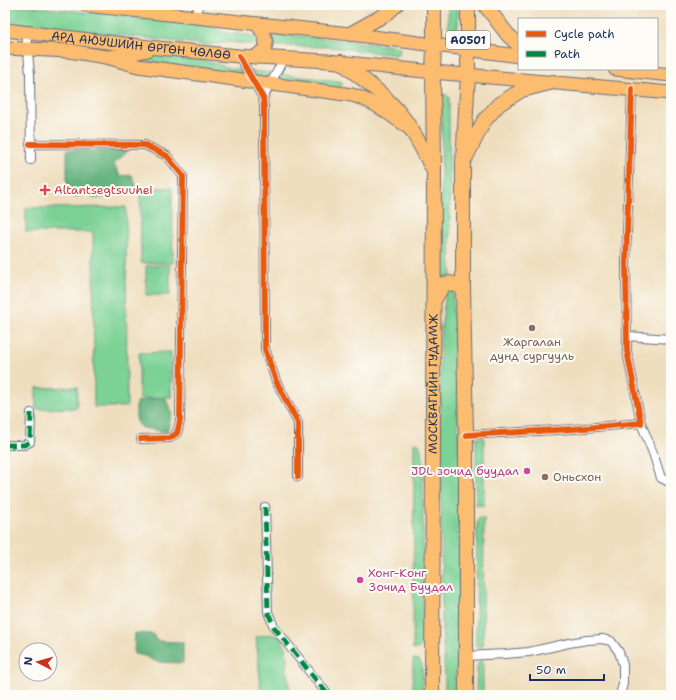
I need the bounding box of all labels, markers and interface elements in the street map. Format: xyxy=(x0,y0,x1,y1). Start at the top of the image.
legend xyxy=(518,18,658,70)
text: Cycle path xyxy=(554,26,615,42)
street label: АРД АЮУШИЙН ӨРГӨН ЧӨЛӨӨ xyxy=(50,28,232,63)
road number: A0501 xyxy=(446,31,490,49)
text: Path xyxy=(554,46,580,62)
place label: Altantsegtsuuhei xyxy=(54,182,153,198)
marker: Altantsegtsuuhei xyxy=(39,184,51,196)
street label: МОСКВАГИЙН ГУДАМЖ xyxy=(425,314,441,454)
marker: Жаргалан дунд сургууль xyxy=(527,323,537,333)
place label: Жаргалан дунд сургууль xyxy=(490,334,574,364)
place label: JDL зочид буудал xyxy=(411,463,519,479)
marker: JDL зочид буудал xyxy=(522,466,532,476)
place label: Оньсхон xyxy=(553,469,601,485)
marker: Оньсхон xyxy=(540,472,550,482)
place label: Хонг-Kонг 3очид Буудал xyxy=(368,565,453,595)
marker: Хонг-Kонг 3очид Буудал xyxy=(355,575,365,585)
north arrow xyxy=(18,642,58,682)
text: N xyxy=(21,656,36,666)
scale bar xyxy=(530,656,604,682)
text: 50 m xyxy=(536,662,566,678)

